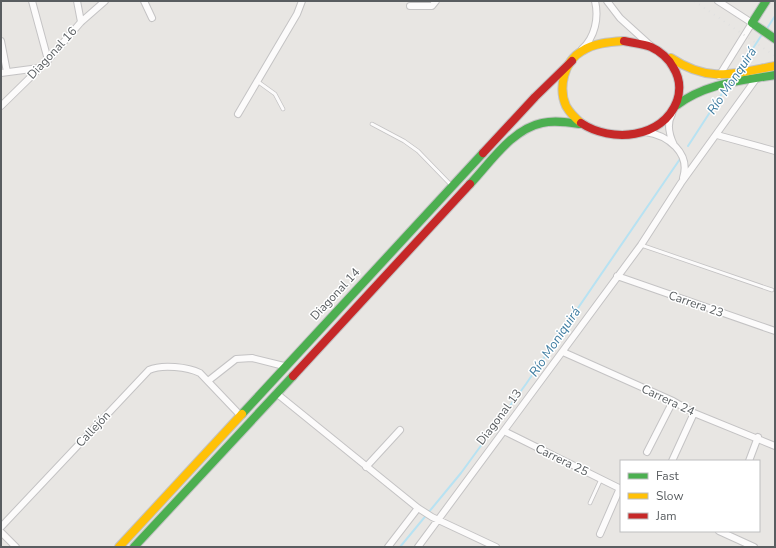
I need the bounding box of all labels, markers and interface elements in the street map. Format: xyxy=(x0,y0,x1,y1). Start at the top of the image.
street label: Diagonal 16 xyxy=(24,23,80,83)
water label: Río Monquirá xyxy=(703,44,761,118)
street label: Diagonal 14 xyxy=(307,264,363,324)
street label: Carrera 23 xyxy=(666,287,726,321)
water label: Río Moniquirá xyxy=(525,304,585,380)
street label: Carrera 24 xyxy=(639,381,697,419)
street label: Diagonal 13 xyxy=(473,386,525,448)
street label: Callejón xyxy=(72,407,114,451)
street label: Carrera 25 xyxy=(533,440,591,480)
legend xyxy=(620,460,760,532)
text: Fast xyxy=(656,468,679,484)
text: Slow xyxy=(656,488,684,504)
text: Jam xyxy=(655,508,677,524)

